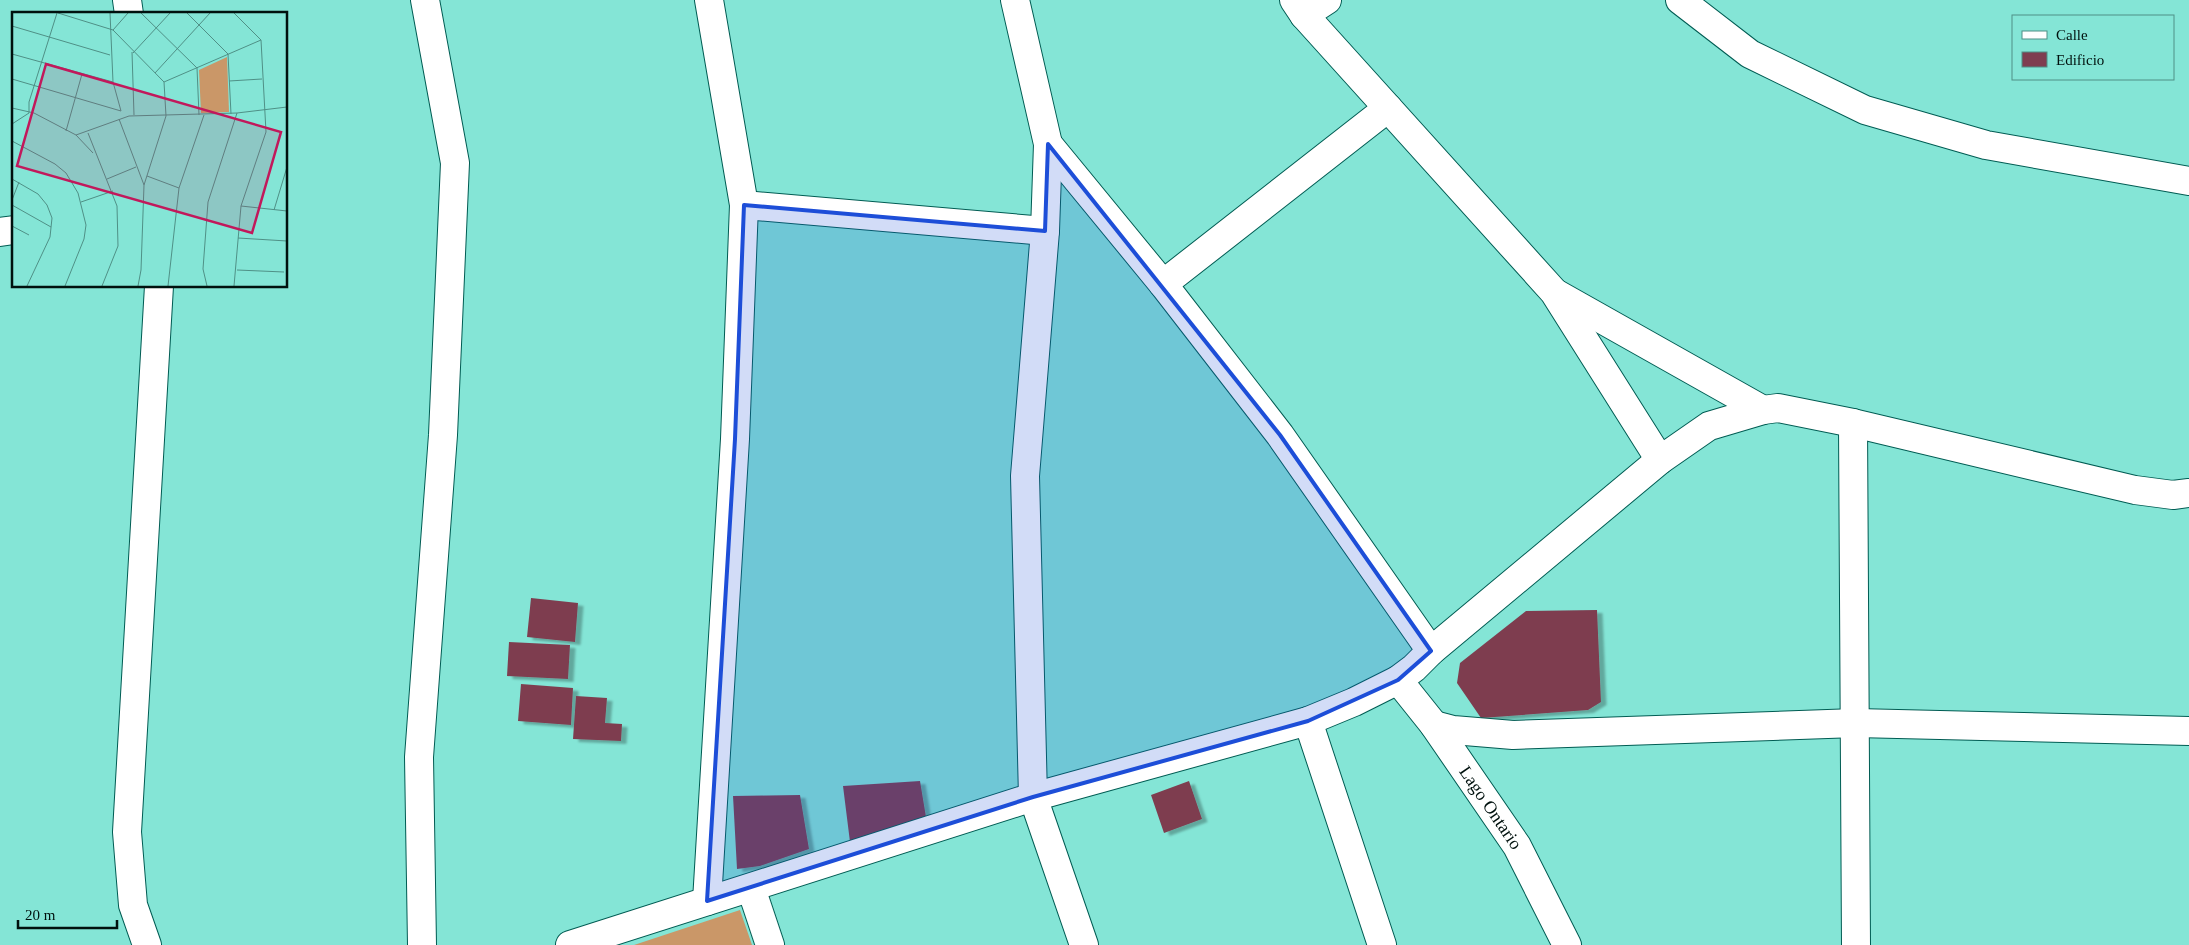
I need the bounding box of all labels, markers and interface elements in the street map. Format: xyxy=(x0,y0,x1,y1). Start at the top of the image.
inset map xyxy=(12,12,288,288)
legend xyxy=(2012,15,2174,80)
text: Calle xyxy=(2056,27,2088,43)
text: Edificio xyxy=(2056,52,2104,68)
street label: Lago Ontario xyxy=(1455,762,1526,853)
scale bar xyxy=(18,898,116,930)
text: 20 m xyxy=(25,907,56,923)

